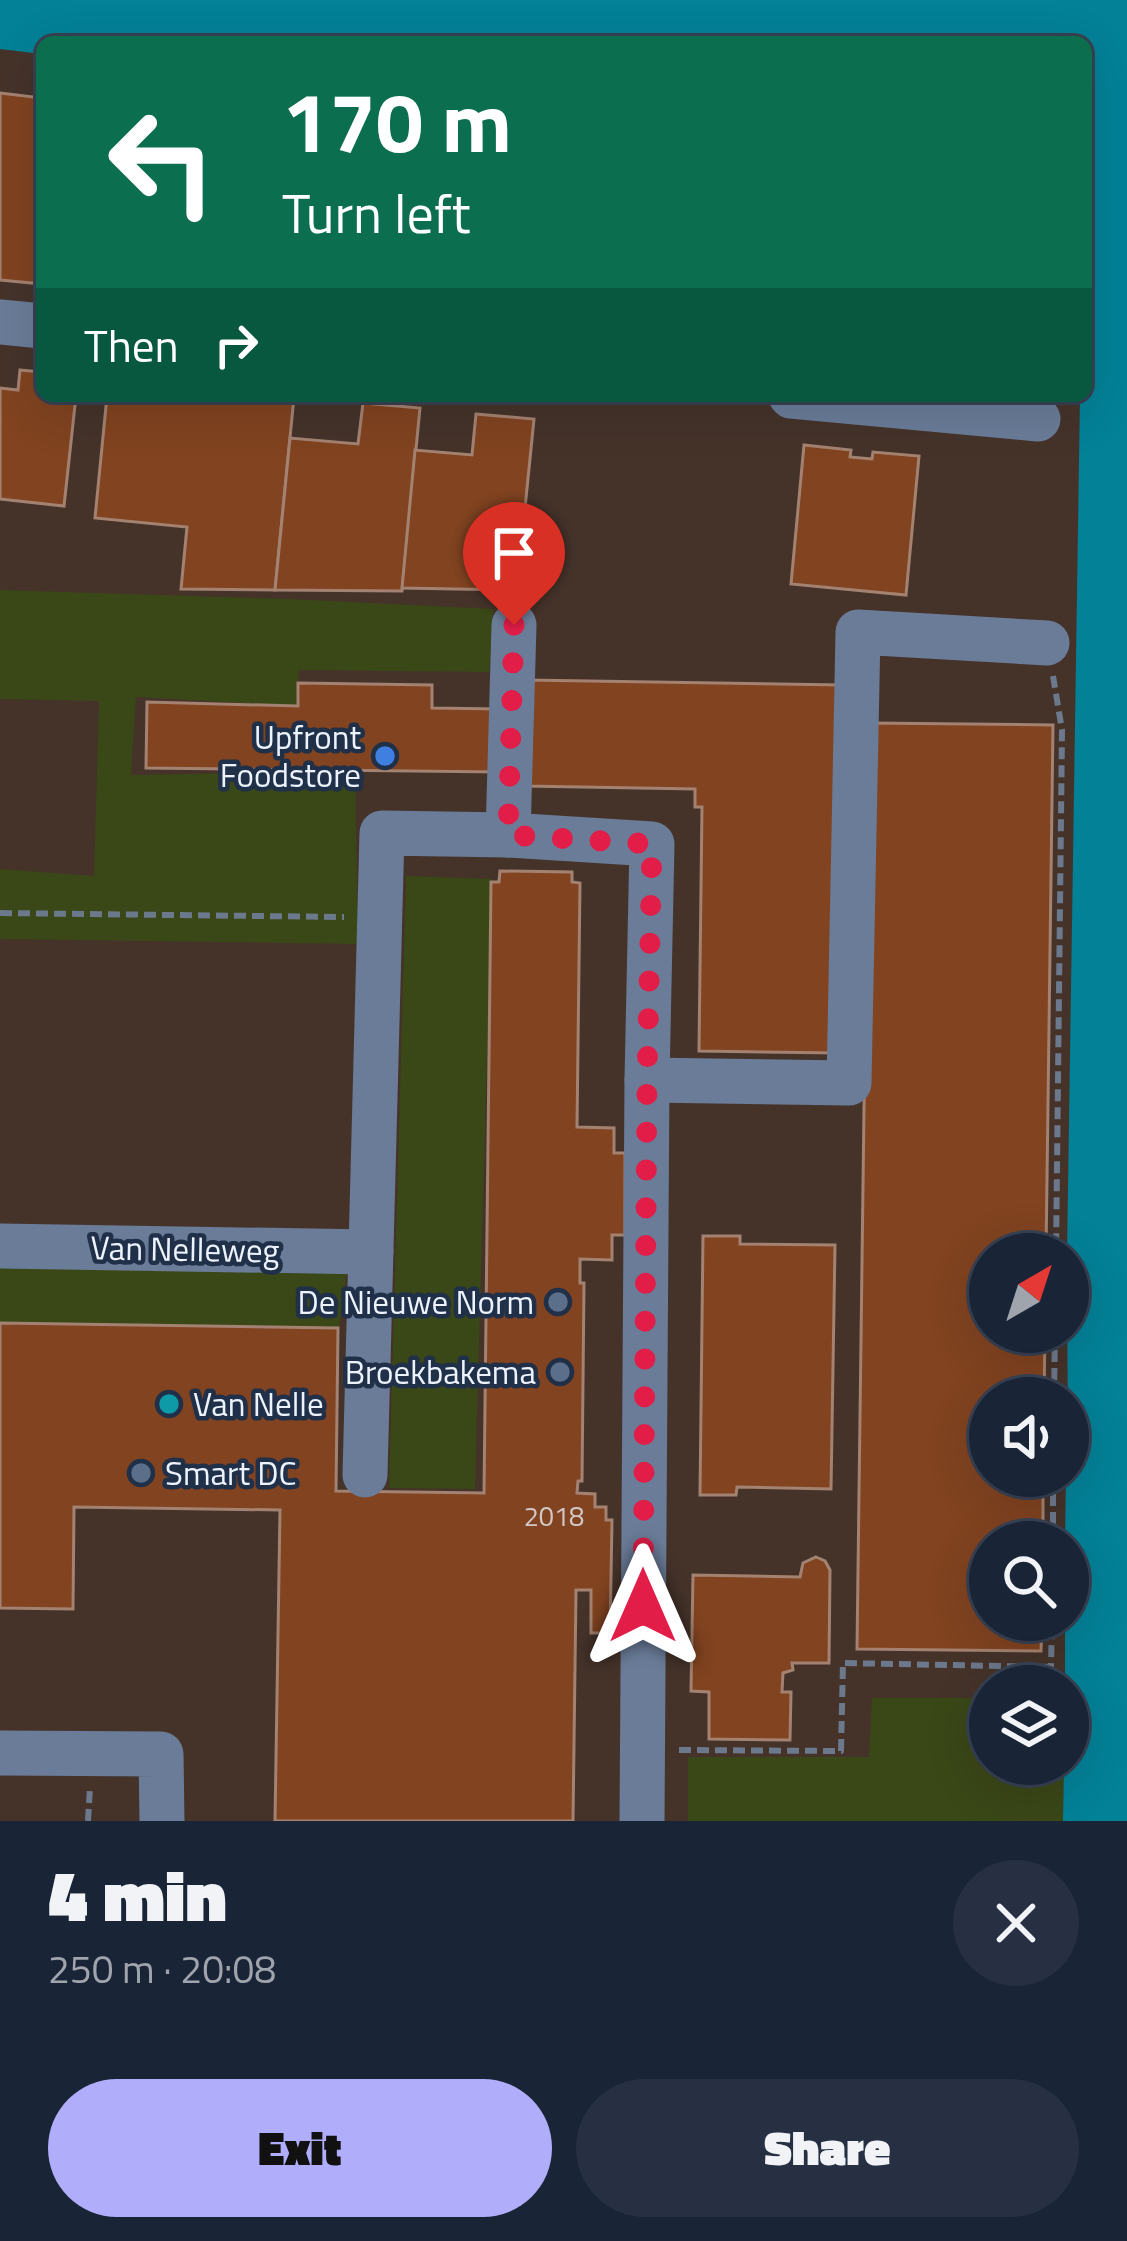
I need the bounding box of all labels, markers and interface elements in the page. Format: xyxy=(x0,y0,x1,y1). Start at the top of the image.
text: 170 m xyxy=(282,57,512,185)
icon: left xyxy=(84,84,240,240)
text: Turn left xyxy=(282,172,471,254)
text: Then xyxy=(84,311,179,379)
icon: right xyxy=(203,312,269,378)
pin xyxy=(463,502,565,625)
icon: arrive xyxy=(481,520,547,586)
place label: Upfront Foodstore xyxy=(220,712,361,800)
marker: Upfront Foodstore xyxy=(372,743,398,769)
street label: Van Nelleweg xyxy=(90,1222,280,1276)
north arrow xyxy=(969,1233,1089,1353)
map controls xyxy=(969,1233,1089,1785)
place label: De Nieuwe Norm xyxy=(298,1277,534,1327)
marker: De Nieuwe Norm xyxy=(545,1289,571,1315)
place label: Broekbakema xyxy=(345,1347,536,1397)
marker: Broekbakema xyxy=(547,1359,573,1385)
button: sound xyxy=(969,1377,1089,1497)
place label: Van Nelle xyxy=(193,1379,324,1429)
marker: Van Nelle xyxy=(156,1391,182,1417)
place label: Smart DC xyxy=(165,1448,297,1498)
marker: Smart DC xyxy=(128,1460,154,1486)
house number: 2018 xyxy=(524,1495,584,1536)
button: search xyxy=(969,1521,1089,1641)
position arrow xyxy=(580,1543,706,1669)
button: layers xyxy=(969,1665,1089,1785)
text: 4 min xyxy=(48,1839,227,1949)
button: close xyxy=(953,1860,1079,1986)
text: 250 m · 20:08 xyxy=(48,1939,276,1998)
button: Exit xyxy=(48,2079,552,2217)
button: Share xyxy=(576,2079,1079,2217)

